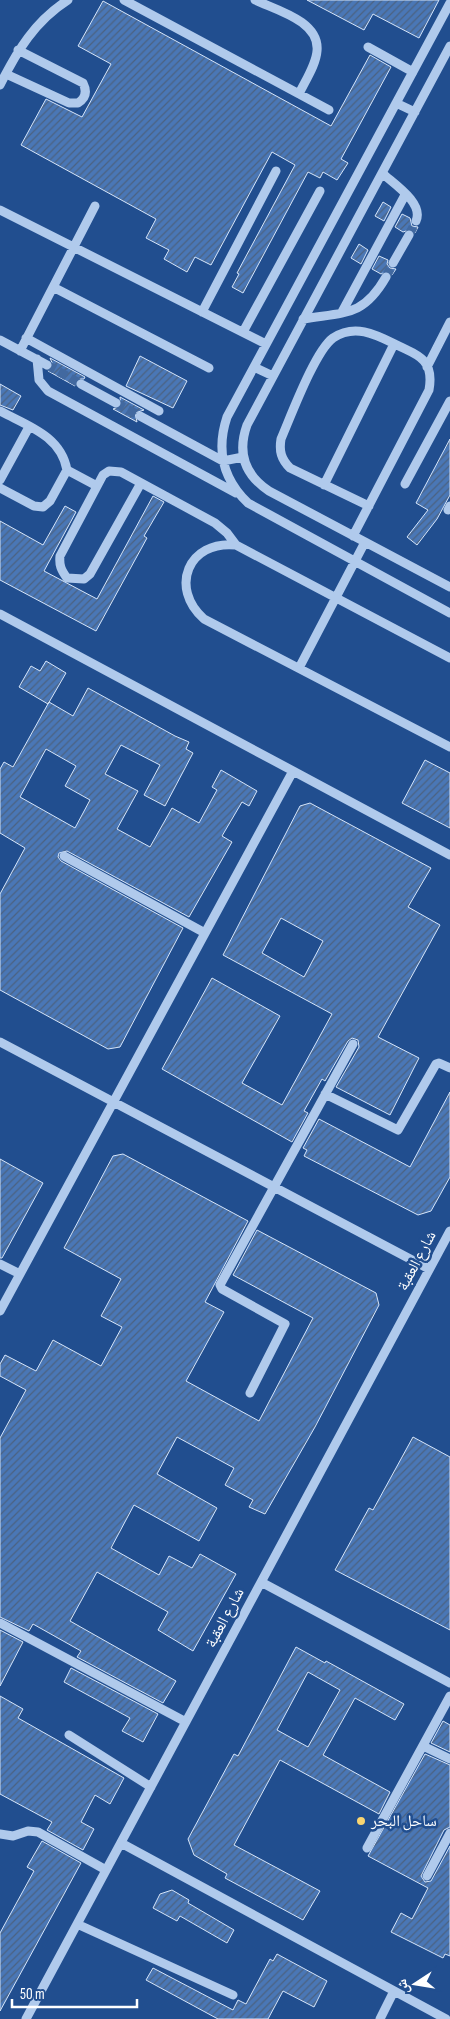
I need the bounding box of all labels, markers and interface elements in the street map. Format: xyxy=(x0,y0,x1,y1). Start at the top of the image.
street label: شارع العقبة xyxy=(393,1228,441,1294)
street label: شارع العقبة xyxy=(201,1585,249,1651)
place label: ساحل البحر xyxy=(370,1812,437,1831)
marker: ساحل البحر xyxy=(355,1815,367,1827)
north arrow xyxy=(390,1959,440,2009)
scale bar xyxy=(12,1976,138,2008)
text: ش xyxy=(393,1977,413,1996)
text: 50 m xyxy=(20,1985,45,2004)

